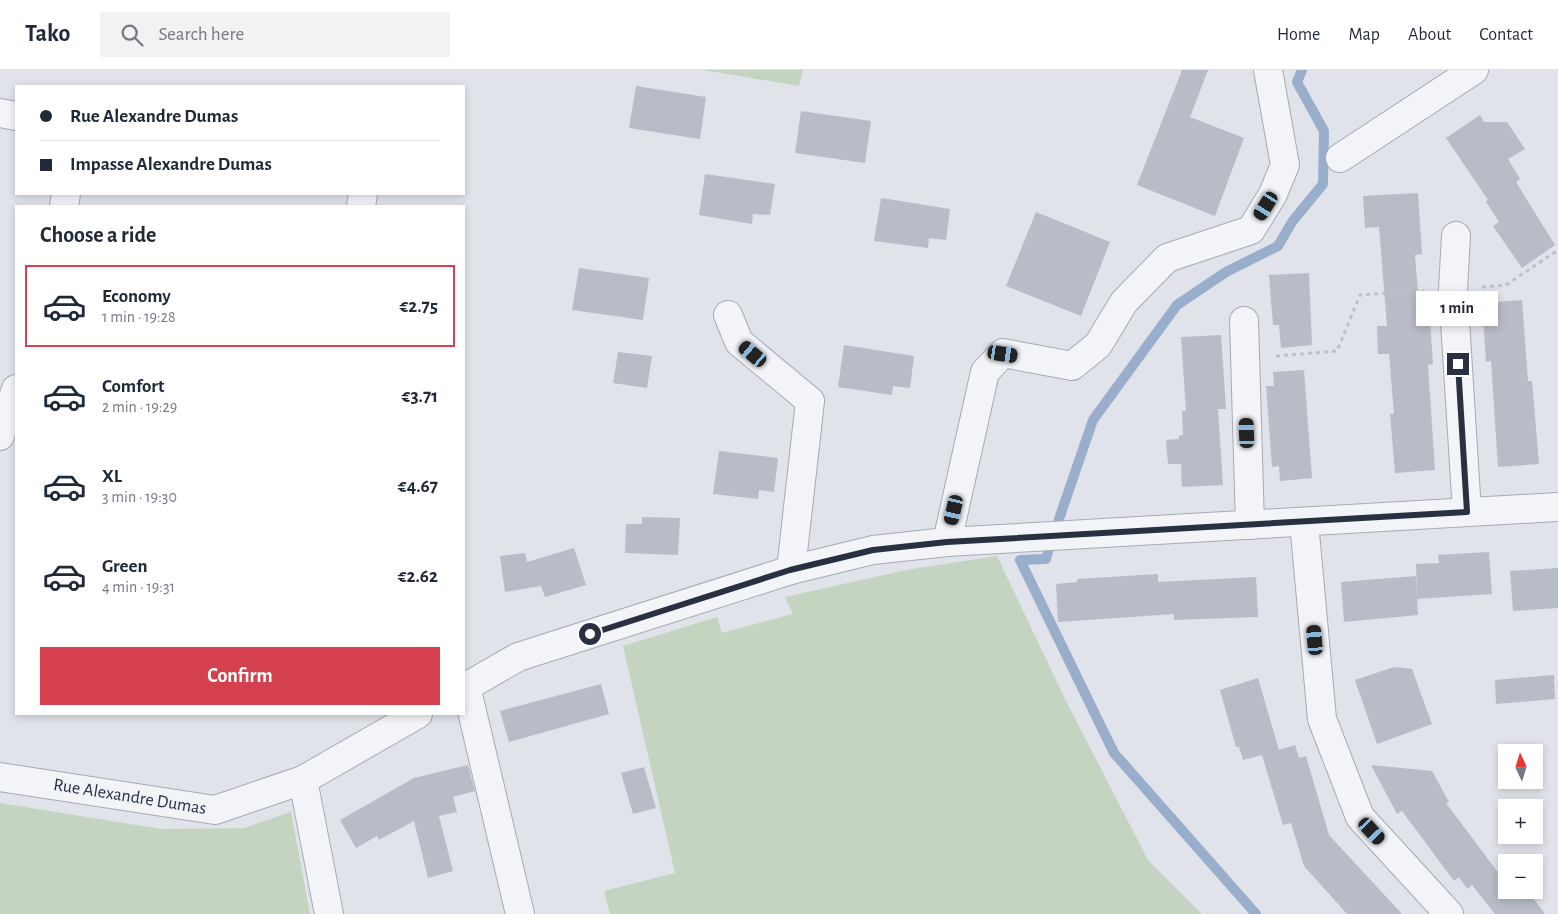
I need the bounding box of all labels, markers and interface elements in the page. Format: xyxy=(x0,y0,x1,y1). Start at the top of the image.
search box xyxy=(100,12,450,57)
icon: search xyxy=(118,21,146,49)
text: Tako xyxy=(25,22,70,46)
text: Search here xyxy=(158,25,244,44)
text: Home xyxy=(1277,26,1320,44)
text: Map xyxy=(1348,26,1380,44)
text: About xyxy=(1408,26,1451,44)
text: Contact xyxy=(1479,26,1533,44)
text: Rue Alexandre Dumas xyxy=(70,107,238,126)
text: Impasse Alexandre Dumas xyxy=(70,155,272,174)
car xyxy=(1251,189,1280,223)
text: Choose a ride xyxy=(40,224,156,246)
icon: car xyxy=(42,284,87,329)
text: Economy xyxy=(102,287,171,306)
callout: 1 min xyxy=(1417,292,1499,326)
text: €2.75 xyxy=(399,297,438,316)
text: 1 min xyxy=(1440,300,1474,316)
text: 1 min · 19:28 xyxy=(102,309,176,325)
car xyxy=(736,339,769,369)
car xyxy=(987,344,1018,364)
route end xyxy=(1447,353,1469,375)
icon: car xyxy=(42,374,87,419)
text: Comfort xyxy=(102,377,164,396)
text: €3.71 xyxy=(402,387,438,406)
text: 2 min · 19:29 xyxy=(102,399,177,415)
car xyxy=(1238,418,1255,448)
icon: car xyxy=(42,464,87,509)
text: XL xyxy=(102,467,122,486)
text: €4.67 xyxy=(398,477,438,496)
text: 3 min · 19:30 xyxy=(102,489,177,505)
car xyxy=(943,494,964,526)
icon: car xyxy=(42,554,87,599)
text: Green xyxy=(102,557,148,576)
text: €2.62 xyxy=(398,567,438,586)
text: 4 min · 19:31 xyxy=(102,579,175,595)
route start xyxy=(579,623,601,645)
car xyxy=(1306,624,1323,656)
button: Confirm xyxy=(40,647,440,705)
north arrow xyxy=(1498,744,1542,789)
map controls xyxy=(1498,744,1543,899)
street label: Rue Alexandre Dumas xyxy=(52,776,208,818)
button: + xyxy=(1498,799,1543,844)
car xyxy=(1356,815,1387,847)
button: − xyxy=(1498,854,1543,899)

